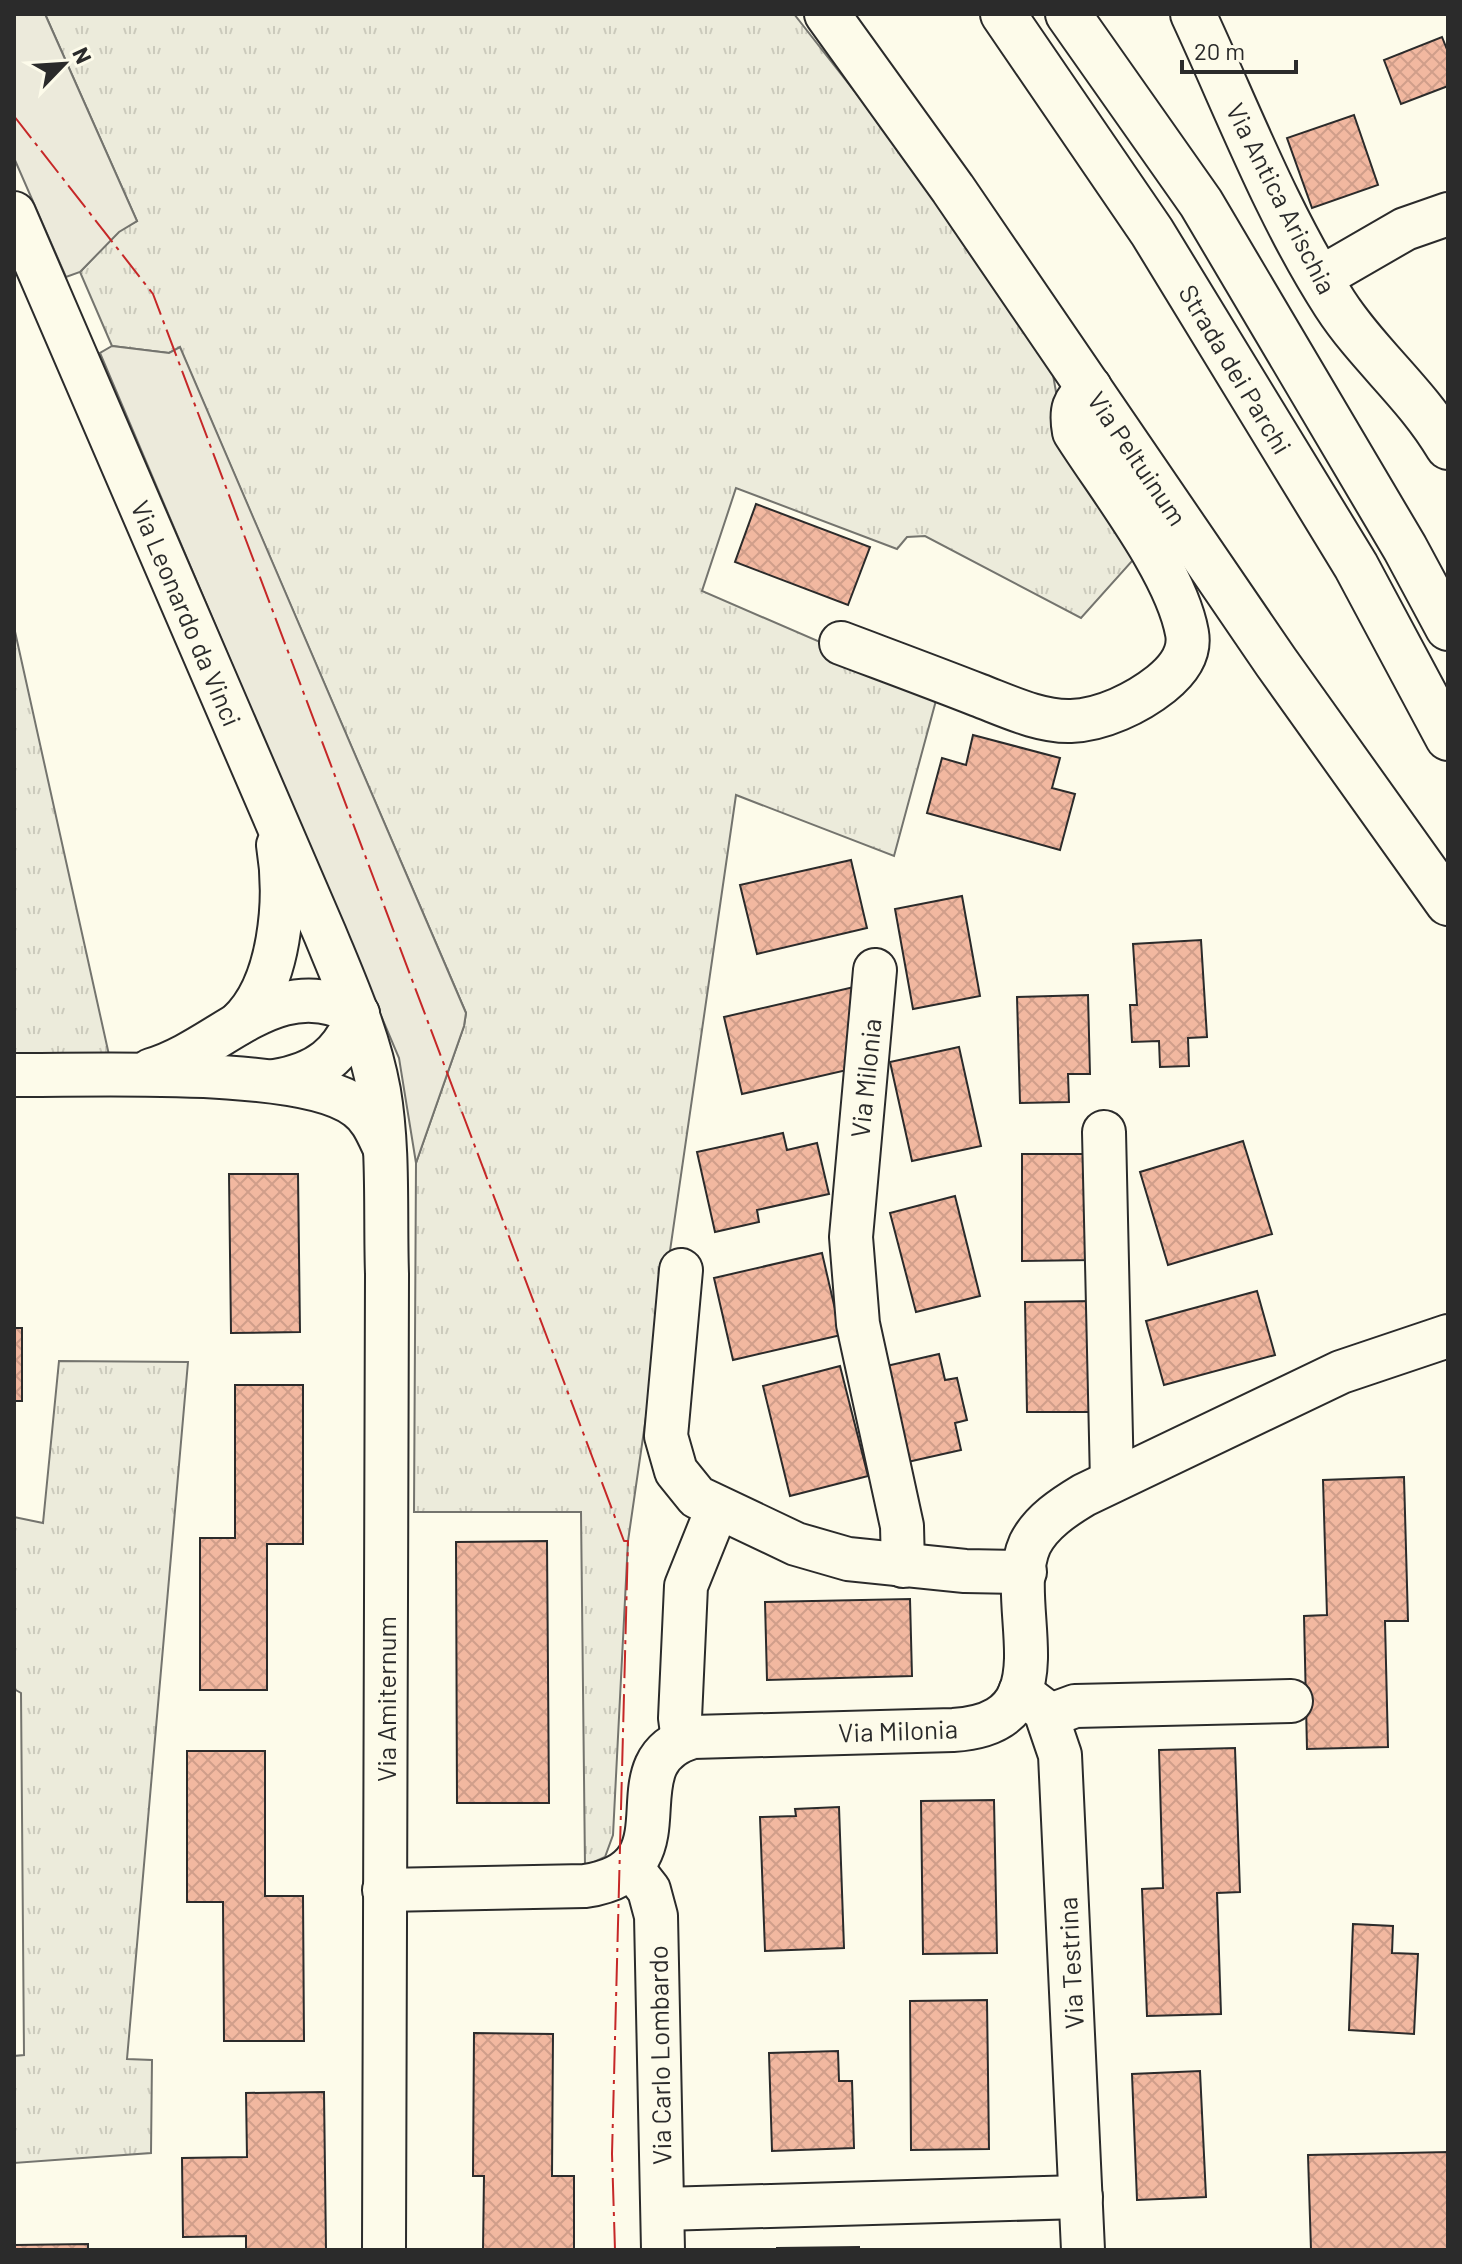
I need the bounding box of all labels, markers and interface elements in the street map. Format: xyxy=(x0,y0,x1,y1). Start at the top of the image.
north arrow xyxy=(24,24,104,104)
scale bar xyxy=(1182,24,1296,74)
text: 20 m xyxy=(1194,36,1245,65)
text: N xyxy=(68,43,98,67)
street label: Via Antica Arischia xyxy=(1220,97,1344,299)
street label: Strada dei Parchi xyxy=(1173,279,1299,459)
street label: Via Peltuinum xyxy=(1082,385,1194,531)
street label: Via Leonardo da Vinci xyxy=(125,496,249,730)
street label: Via Milonia xyxy=(843,1017,887,1139)
street label: Via Amiternum xyxy=(370,1616,401,1782)
street label: Via Milonia xyxy=(838,1712,958,1748)
street label: Via Testrina xyxy=(1051,1896,1089,2030)
street label: Via Carlo Lombardo xyxy=(642,1945,676,2165)

